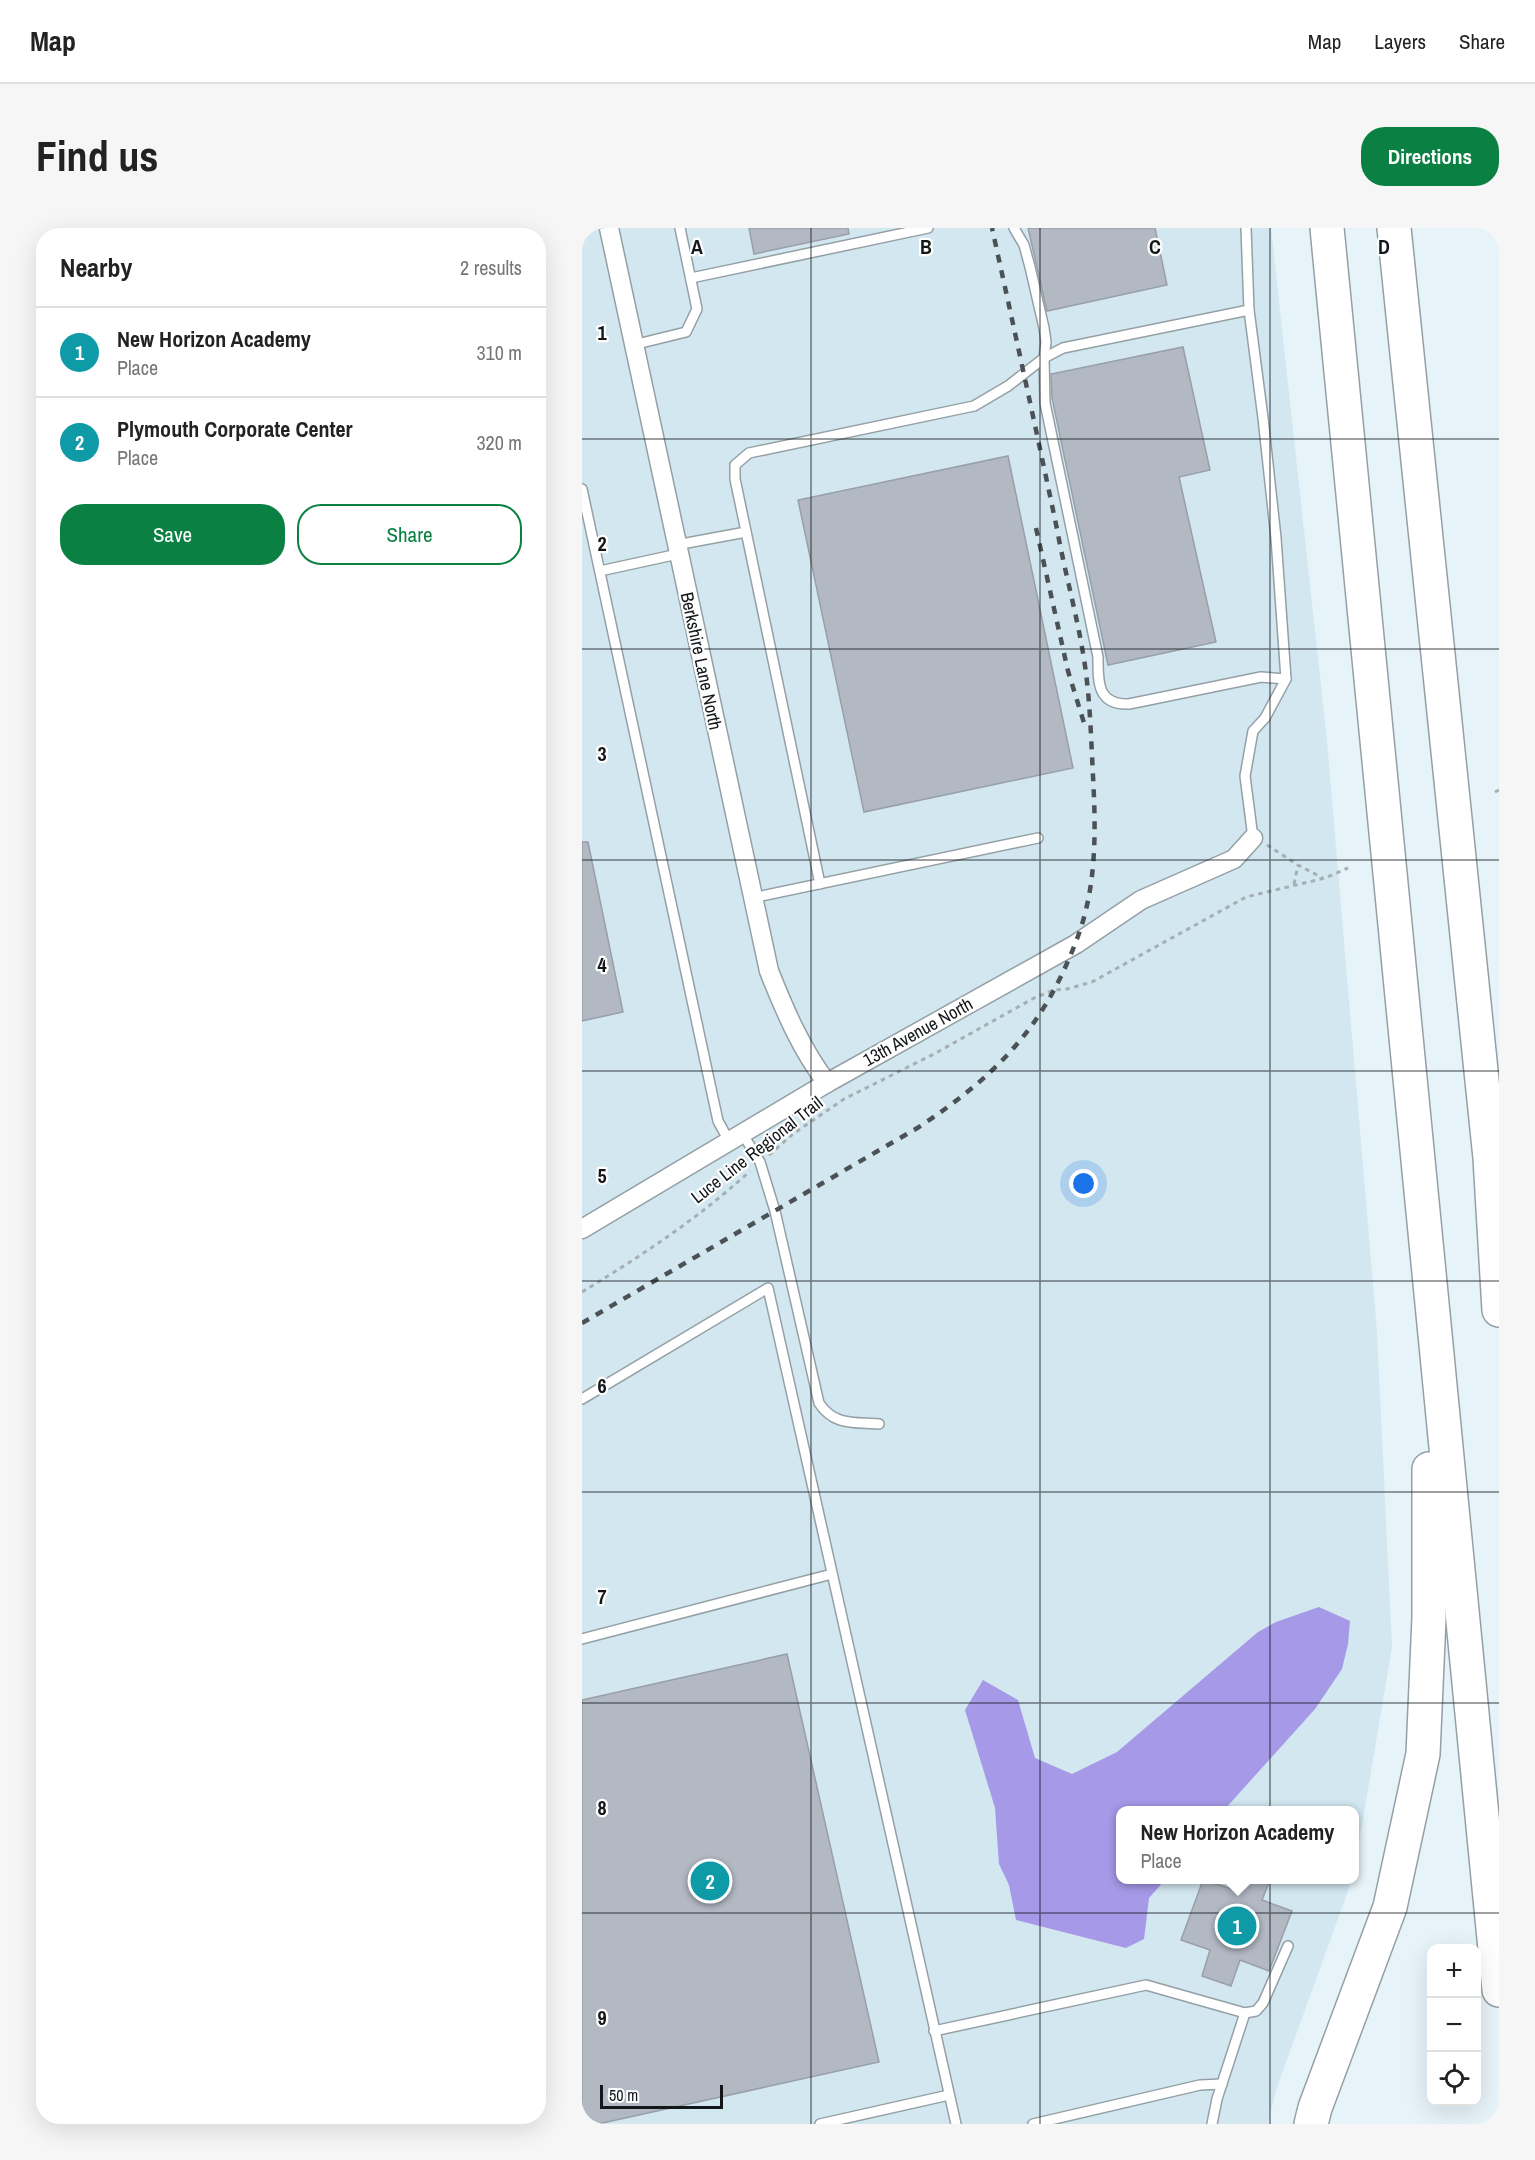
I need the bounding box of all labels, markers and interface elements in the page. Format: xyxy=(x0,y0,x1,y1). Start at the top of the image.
text: Map xyxy=(30,22,76,60)
text: Map xyxy=(1308,27,1341,56)
text: Layers xyxy=(1374,27,1426,56)
text: Share xyxy=(1459,27,1505,56)
button: Directions xyxy=(1361,127,1499,186)
text: Find us xyxy=(36,128,158,184)
text: A xyxy=(691,233,703,260)
text: B xyxy=(920,233,932,260)
text: C xyxy=(1149,233,1161,260)
text: D xyxy=(1378,233,1390,260)
text: Nearby xyxy=(60,250,132,285)
text: 2 results xyxy=(460,254,522,281)
text: 1 xyxy=(597,319,607,346)
text: New Horizon Academy xyxy=(117,324,311,354)
text: 1 xyxy=(75,339,84,366)
text: 310 m xyxy=(476,339,522,366)
text: Place xyxy=(117,354,158,381)
text: Plymouth Corporate Center xyxy=(117,414,353,444)
text: 2 xyxy=(75,429,84,456)
text: 320 m xyxy=(476,429,522,456)
text: Place xyxy=(117,444,158,471)
button: Save xyxy=(60,504,285,565)
button: Share xyxy=(297,504,522,565)
text: 2 xyxy=(597,530,607,557)
street label: Berkshire Lane North xyxy=(675,590,728,732)
text: 3 xyxy=(597,740,607,767)
text: 4 xyxy=(597,951,607,978)
street label: 13th Avenue North xyxy=(858,991,977,1072)
street label: Luce Line Regional Trail xyxy=(686,1090,828,1209)
text: 5 xyxy=(597,1162,607,1189)
your location xyxy=(1069,1169,1098,1198)
text: 6 xyxy=(597,1372,607,1399)
text: 7 xyxy=(597,1583,607,1610)
text: 8 xyxy=(597,1794,607,1821)
popup xyxy=(1116,1806,1359,1884)
text: New Horizon Academy xyxy=(1141,1817,1334,1847)
text: Place xyxy=(1141,1847,1182,1874)
pin: 2 xyxy=(690,1858,730,1904)
pin: 1 xyxy=(1218,1904,1256,1948)
map controls xyxy=(1427,1944,1481,2106)
button: + xyxy=(1427,1944,1481,1998)
button: − xyxy=(1427,1998,1481,2052)
text: 9 xyxy=(597,2004,607,2031)
button: locate xyxy=(1427,2052,1481,2106)
scale bar xyxy=(600,2082,723,2110)
text: 50 m xyxy=(609,2084,638,2106)

